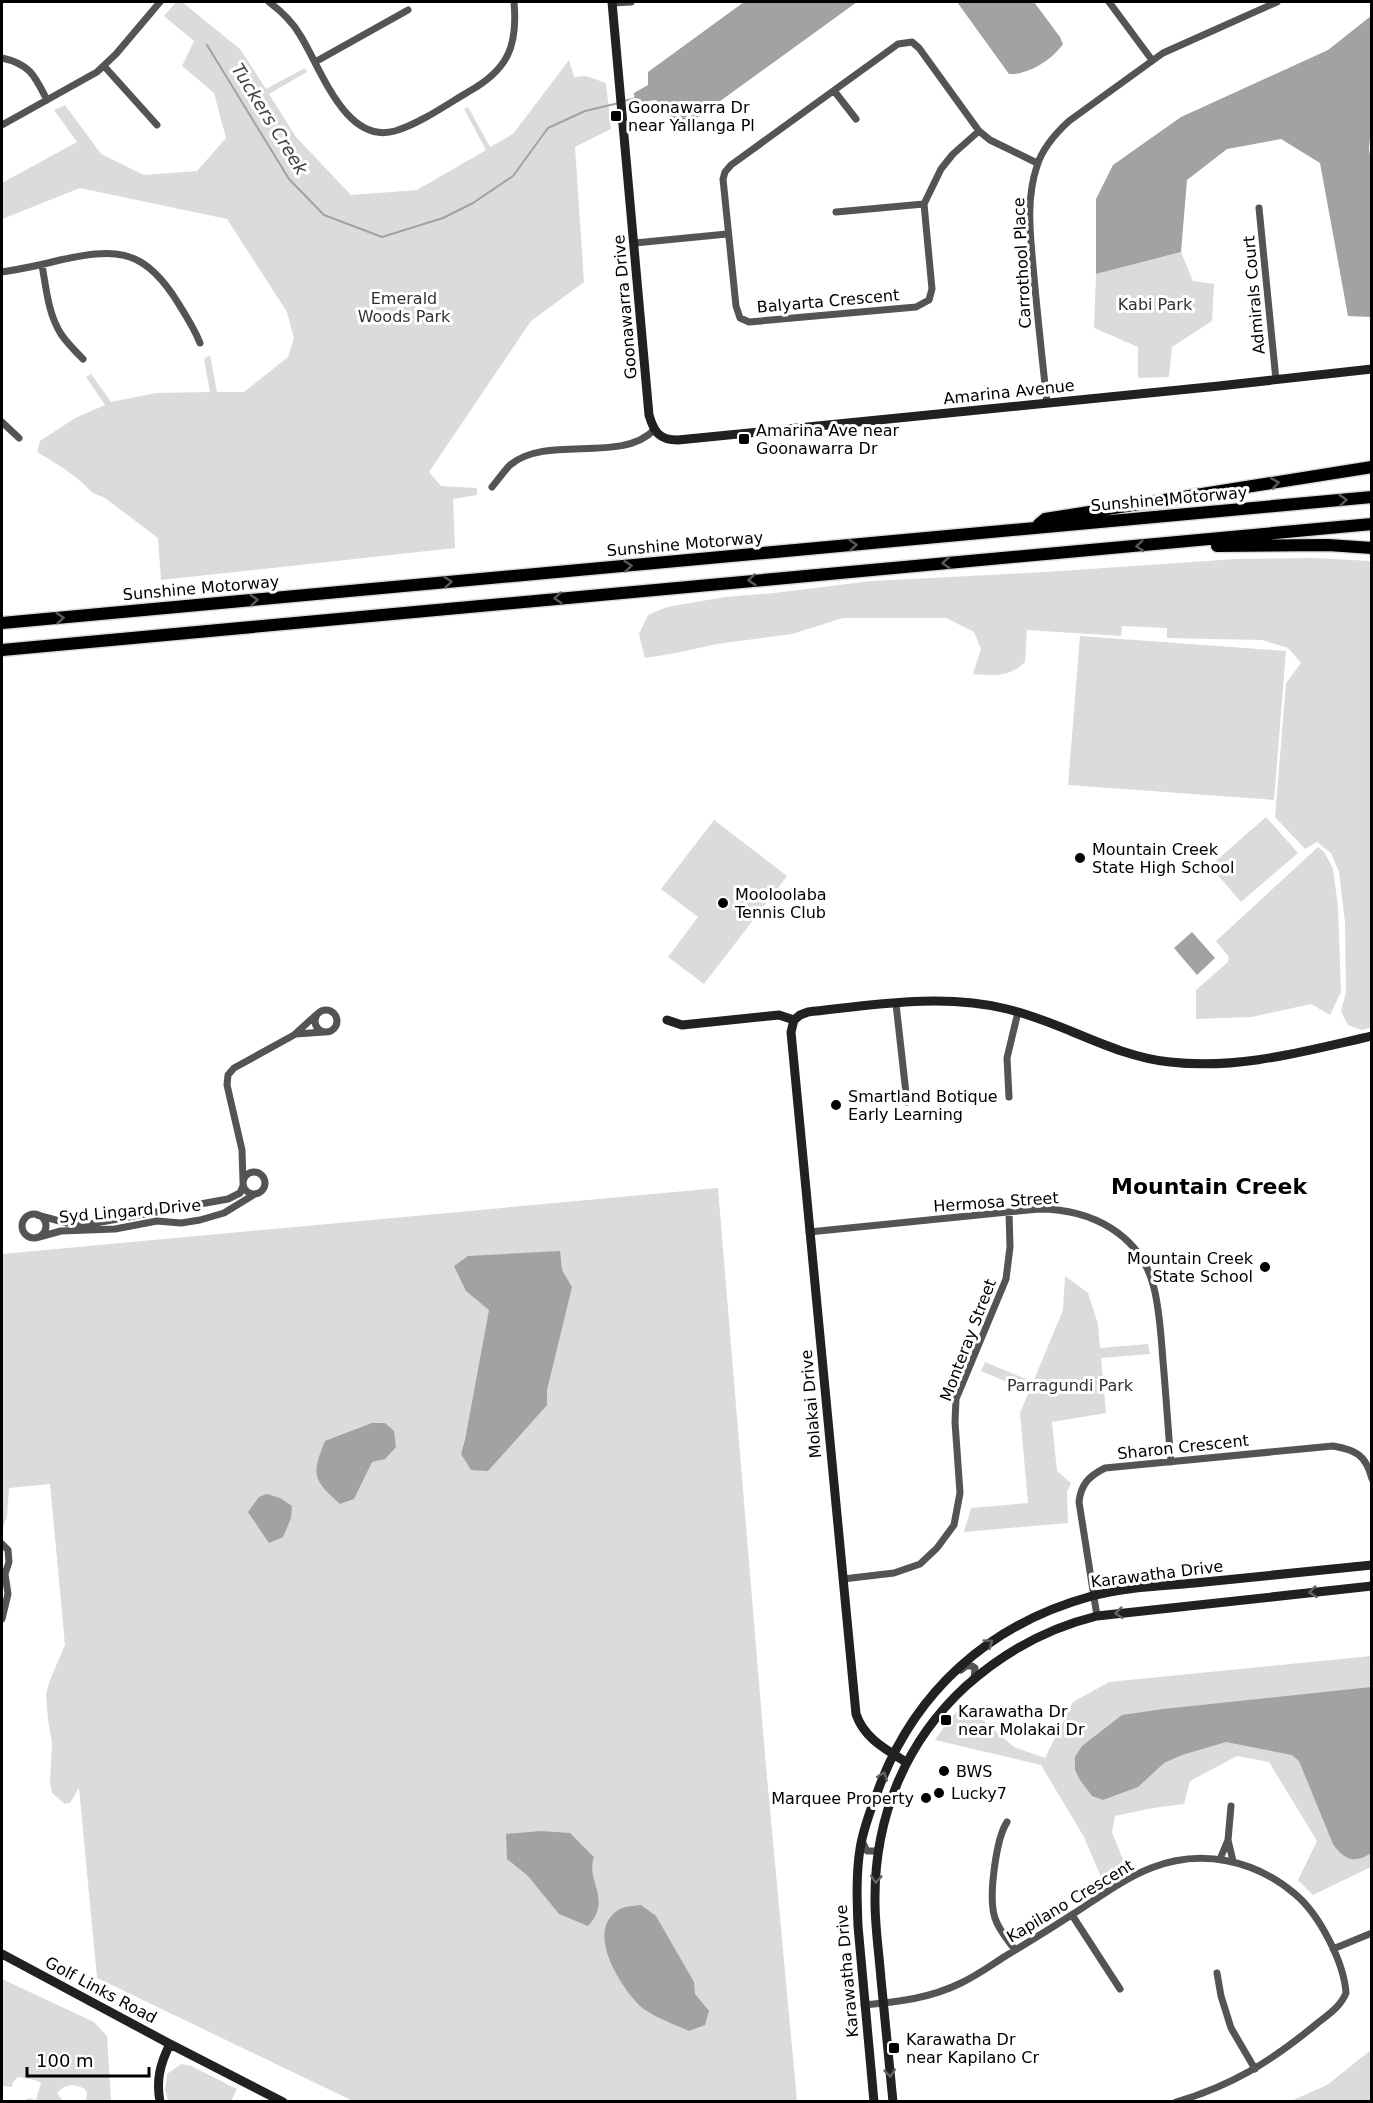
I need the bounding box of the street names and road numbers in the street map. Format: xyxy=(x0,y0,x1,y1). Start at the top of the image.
street label: Carrothool Place xyxy=(1009,197,1035,329)
street label: Goonawarra Drive xyxy=(609,234,641,380)
street label: Admirals Court xyxy=(1239,235,1269,355)
street label: Balyarta Crescent xyxy=(756,285,900,317)
street label: Amarina Avenue xyxy=(942,376,1076,408)
street label: Sunshine Motorway xyxy=(1090,483,1248,515)
street label: Sunshine Motorway xyxy=(606,528,764,560)
street label: Sunshine Motorway xyxy=(122,572,280,604)
street label: Hermosa Street xyxy=(933,1188,1059,1216)
street label: Syd Lingard Drive xyxy=(58,1195,202,1227)
street label: Monteray Street xyxy=(936,1276,1000,1404)
street label: Molakai Drive xyxy=(797,1349,825,1459)
street label: Sharon Crescent xyxy=(1116,1431,1250,1463)
street label: Karawatha Drive xyxy=(1090,1556,1224,1592)
street label: Kapilano Crescent xyxy=(1003,1856,1137,1946)
street label: Karawatha Drive xyxy=(832,1904,862,2038)
street label: Golf Links Road xyxy=(42,1953,160,2027)

